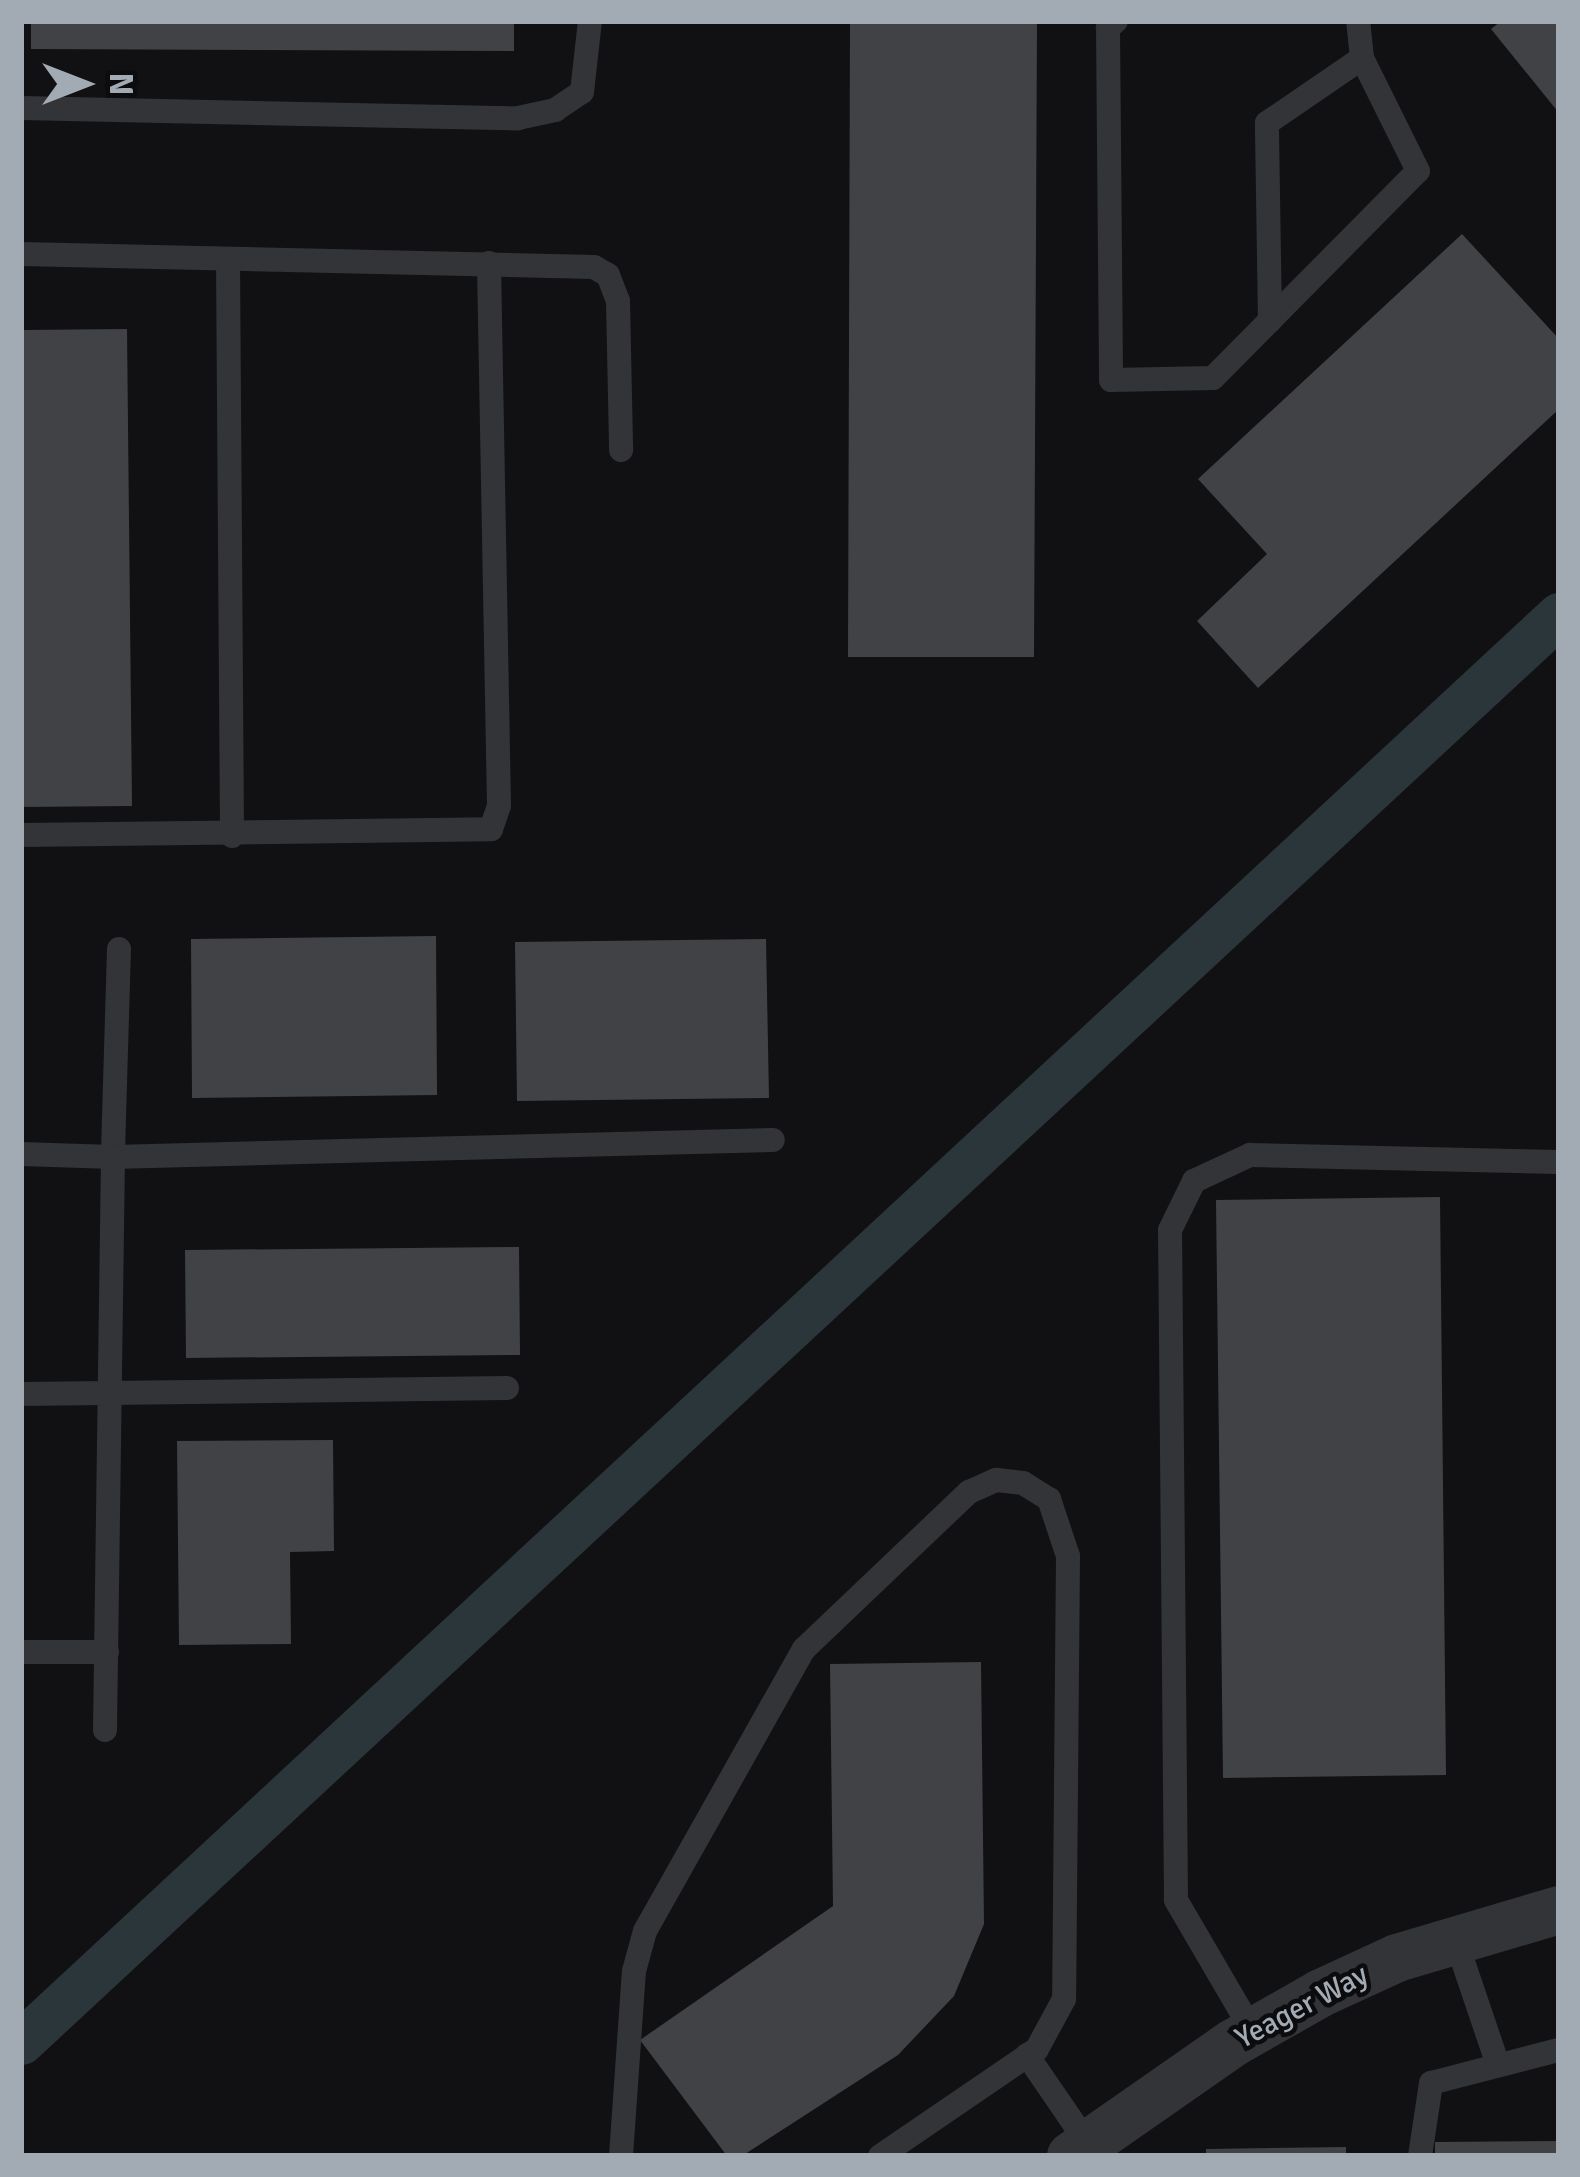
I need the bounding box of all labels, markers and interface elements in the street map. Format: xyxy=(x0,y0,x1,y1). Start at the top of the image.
north arrow xyxy=(24,24,144,144)
text: N xyxy=(100,73,141,95)
street label: Yeager Way xyxy=(1229,1957,1375,2057)

